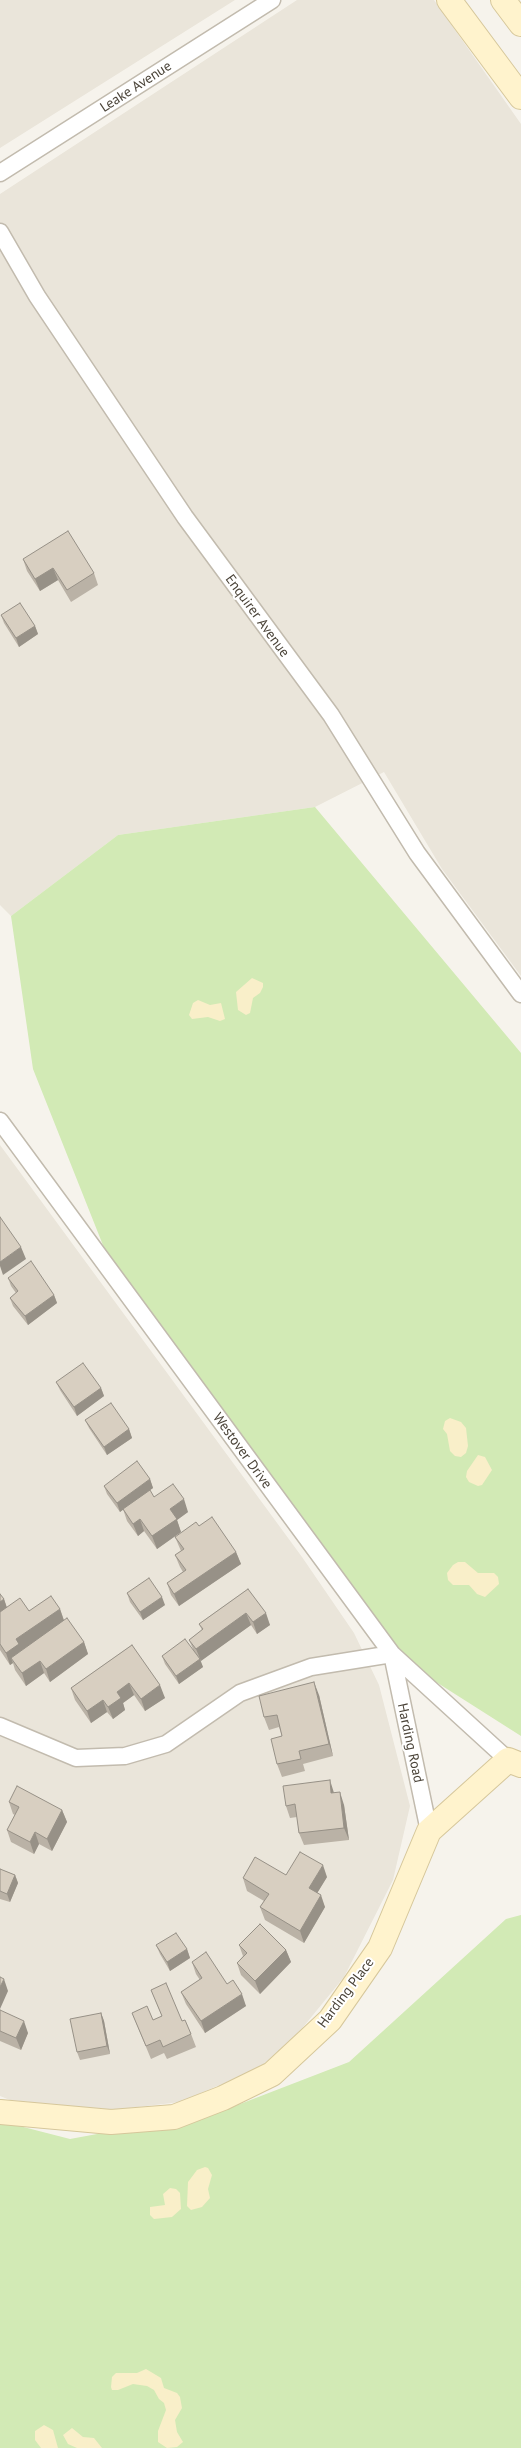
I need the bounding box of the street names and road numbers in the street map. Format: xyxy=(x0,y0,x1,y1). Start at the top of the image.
street label: Leake Avenue xyxy=(97,58,175,116)
street label: Enquirer Avenue xyxy=(221,571,293,661)
street label: Westover Drive xyxy=(209,1410,275,1492)
street label: Harding Road xyxy=(393,1702,427,1784)
street label: Harding Place xyxy=(314,1955,378,2031)

